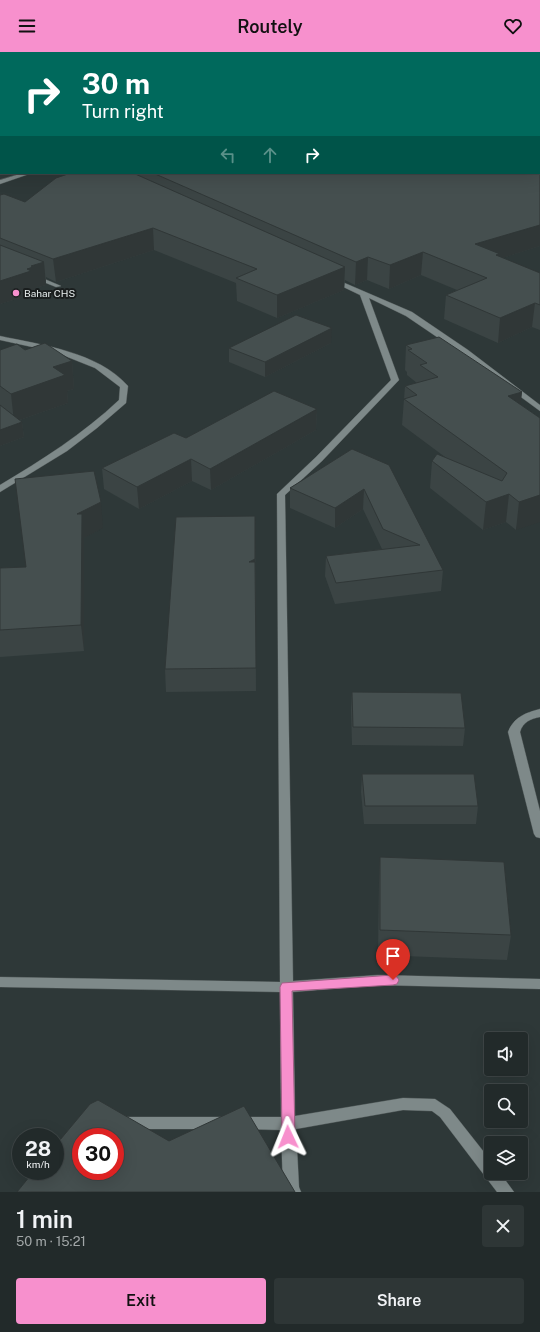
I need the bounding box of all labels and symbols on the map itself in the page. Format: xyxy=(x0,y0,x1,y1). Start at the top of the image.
place label: Bahar CHS xyxy=(24,287,75,299)
marker: Bahar CHS xyxy=(11,288,21,298)
pin xyxy=(376,939,410,980)
position arrow xyxy=(267,1116,309,1158)
speed limit sign: 30 xyxy=(72,1128,124,1180)

